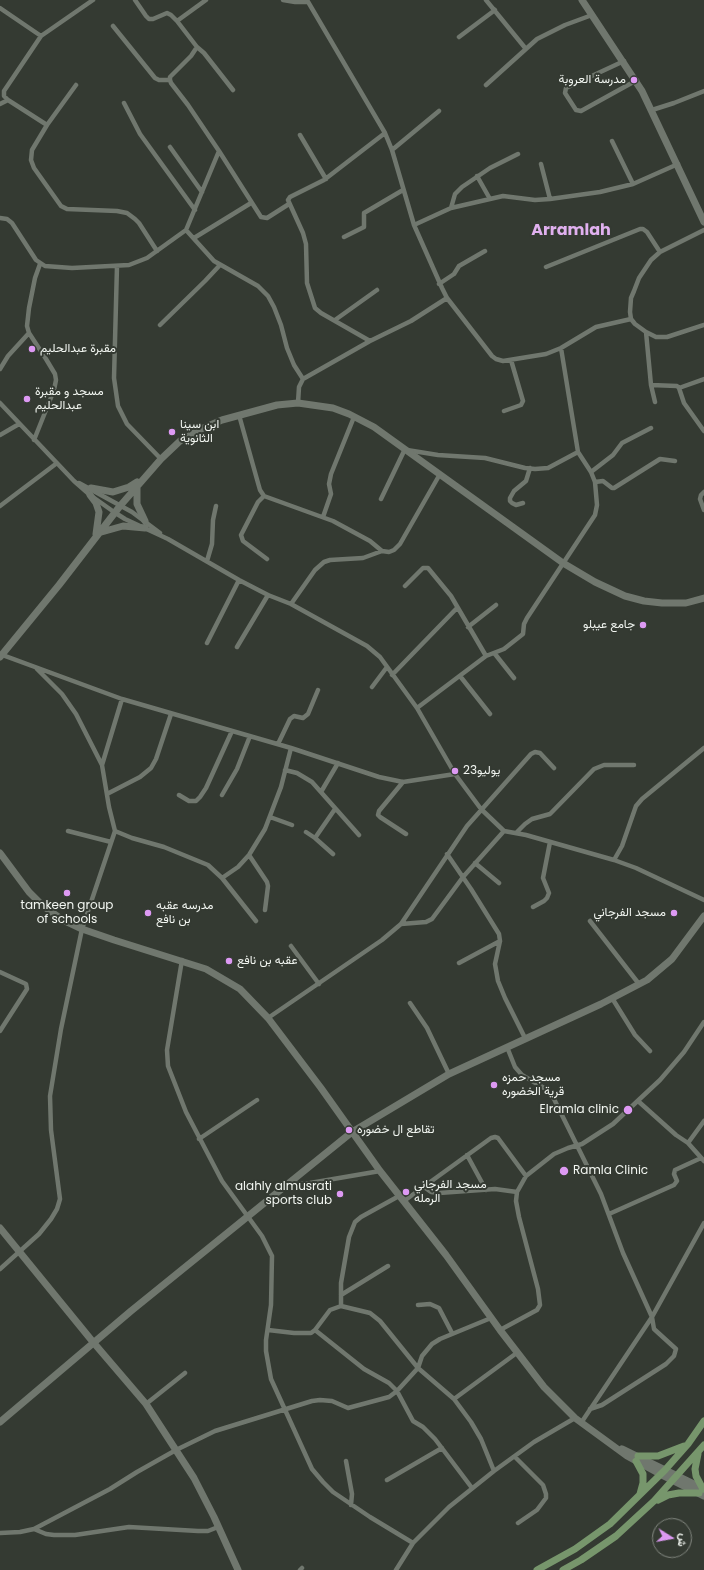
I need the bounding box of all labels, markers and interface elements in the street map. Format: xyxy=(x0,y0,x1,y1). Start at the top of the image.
place label: مدرسة العروبة xyxy=(559,73,626,87)
marker: مدرسة العروبة xyxy=(629,75,639,85)
district label: Arramlah xyxy=(531,221,611,241)
place label: مقبرة عبدالحليم xyxy=(40,342,116,356)
marker: مقبرة عبدالحليم xyxy=(27,344,37,354)
place label: مسجد و مقبرة عبدالحليم xyxy=(35,385,104,413)
marker: مسجد و مقبرة عبدالحليم xyxy=(22,394,32,404)
place label: ابن سينا الثانوية xyxy=(180,418,219,446)
marker: ابن سينا الثانوية xyxy=(167,427,177,437)
place label: جامع عيبلو xyxy=(583,618,635,632)
marker: جامع عيبلو xyxy=(638,620,648,630)
place label: 23يوليو xyxy=(463,764,500,778)
marker: 23يوليو xyxy=(450,766,460,776)
marker: tamkeen group of schools xyxy=(62,888,72,898)
place label: tamkeen group of schools xyxy=(21,899,113,927)
place label: مدرسه عقبه بن نافع xyxy=(156,899,213,927)
place label: مسجد الفرجاني xyxy=(593,906,666,920)
marker: مدرسه عقبه بن نافع xyxy=(143,908,153,918)
marker: مسجد الفرجاني xyxy=(669,908,679,918)
place label: عقبه بن نافع xyxy=(237,954,297,968)
marker: عقبه بن نافع xyxy=(224,956,234,966)
place label: مسجد حمزه قرية الخضوره xyxy=(502,1071,564,1099)
marker: مسجد حمزه قرية الخضوره xyxy=(489,1080,499,1090)
place label: Elramla clinic xyxy=(540,1103,619,1117)
marker: Elramla clinic xyxy=(622,1104,634,1116)
place label: تقاطع ال خضوره xyxy=(357,1123,434,1137)
marker: تقاطع ال خضوره xyxy=(344,1125,354,1135)
place label: Ramla Clinic xyxy=(573,1164,648,1178)
marker: Ramla Clinic xyxy=(558,1165,570,1177)
place label: مسجد الفرجاني الرمله xyxy=(414,1178,487,1206)
place label: alahly almusrati sports club xyxy=(235,1180,332,1208)
marker: مسجد الفرجاني الرمله xyxy=(401,1187,411,1197)
marker: alahly almusrati sports club xyxy=(335,1189,345,1199)
north arrow xyxy=(652,1518,692,1558)
text: ش xyxy=(674,1532,692,1548)

